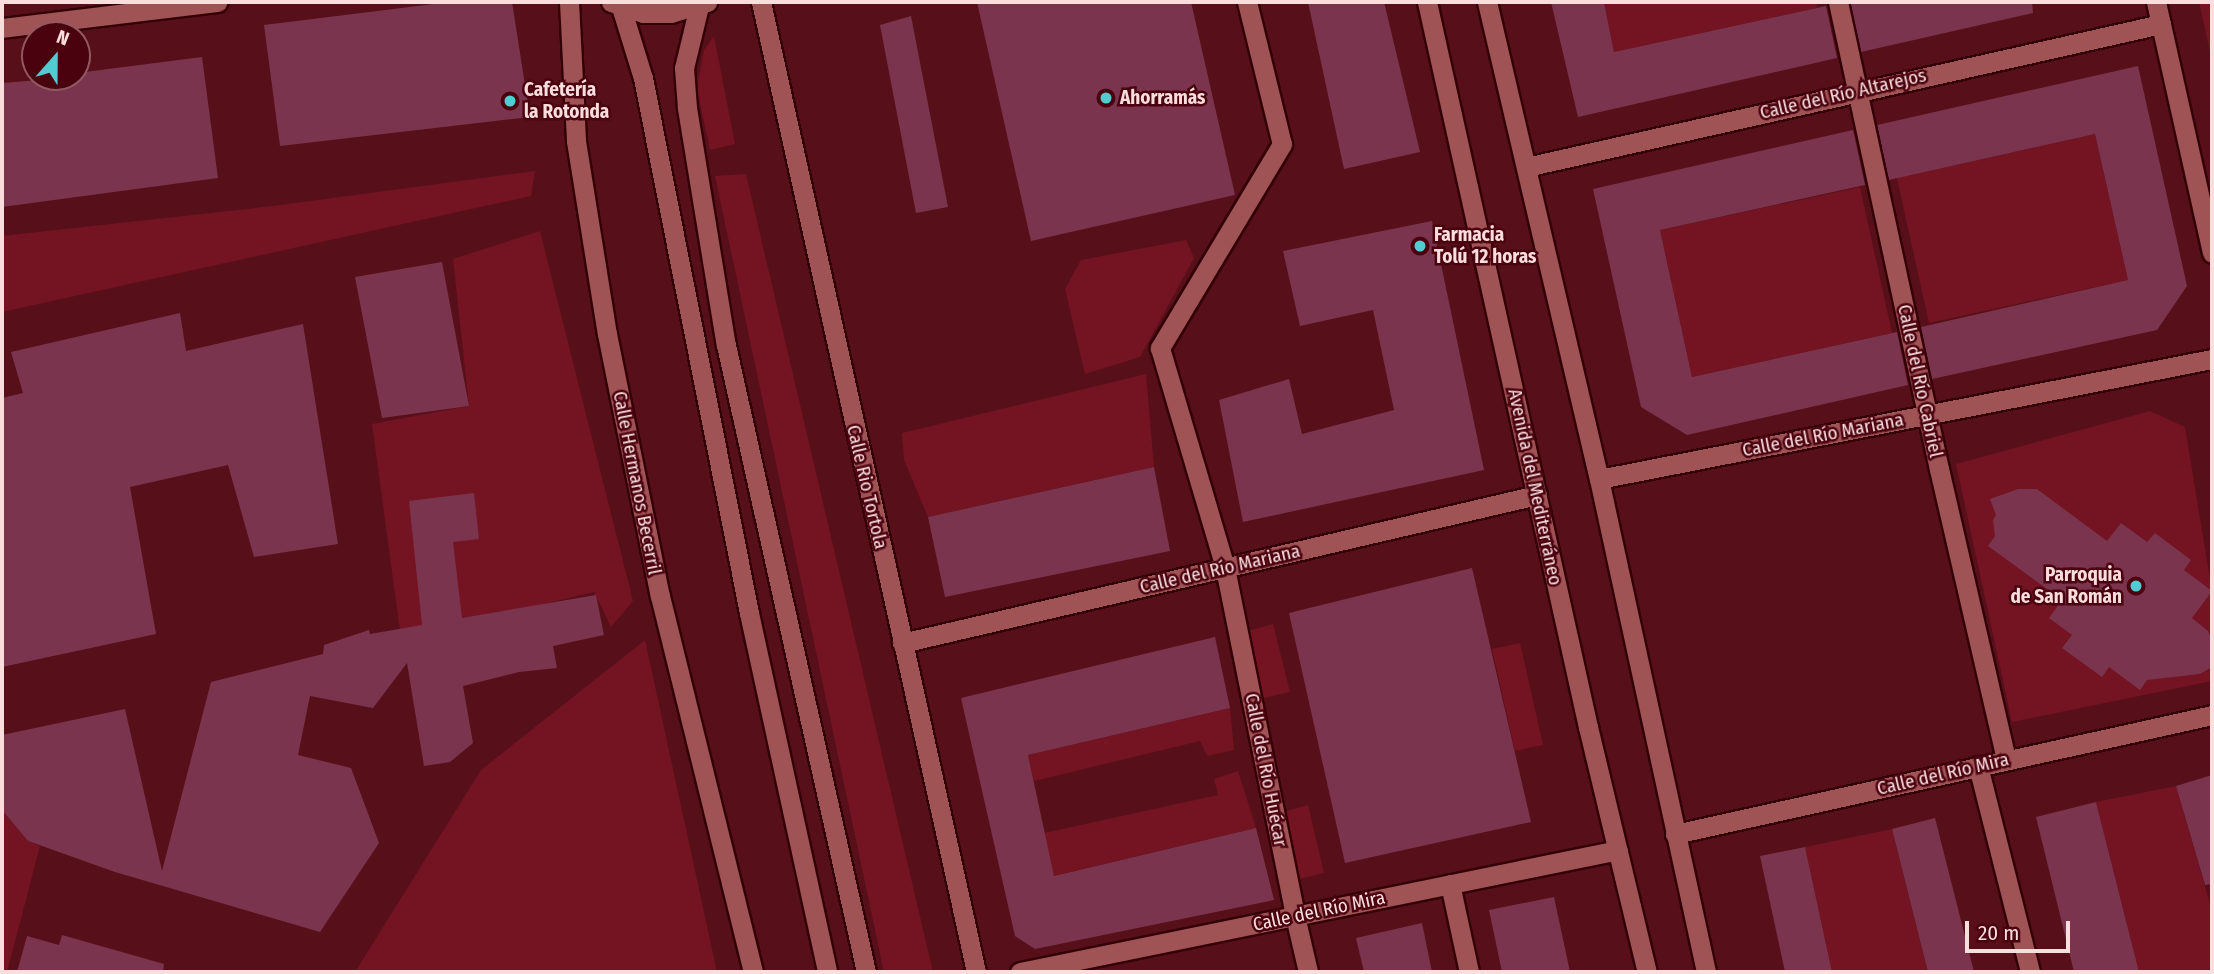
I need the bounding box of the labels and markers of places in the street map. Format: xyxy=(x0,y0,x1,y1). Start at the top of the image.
place label: Cafetería la Rotonda xyxy=(524,79,609,123)
place label: Ahorramás xyxy=(1120,87,1205,109)
marker: Ahorramás xyxy=(1098,90,1114,106)
marker: Cafetería la Rotonda xyxy=(502,93,518,109)
place label: Farmacia Tolú 12 horas xyxy=(1434,224,1536,268)
marker: Farmacia Tolú 12 horas xyxy=(1412,238,1428,254)
place label: Parroquia de San Román xyxy=(2010,564,2122,608)
marker: Parroquia de San Román xyxy=(2128,578,2144,594)

